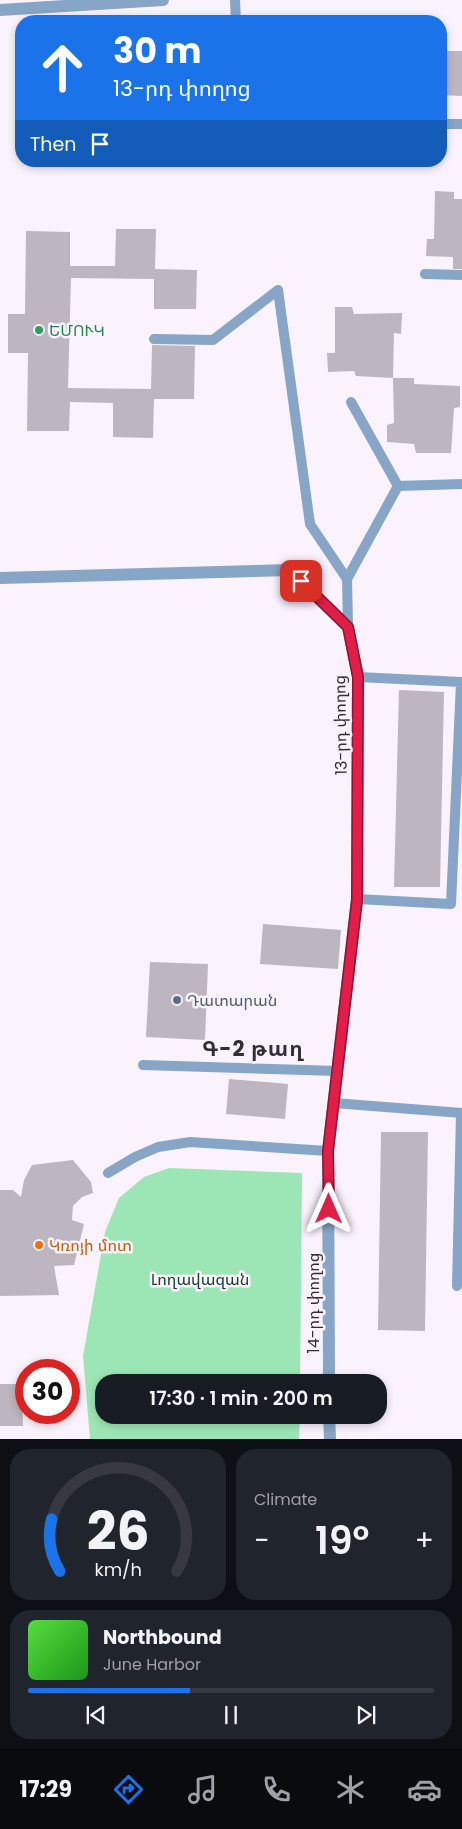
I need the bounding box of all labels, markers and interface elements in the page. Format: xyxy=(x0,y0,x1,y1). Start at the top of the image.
text: 30 m xyxy=(113,26,201,75)
icon: ahead xyxy=(30,35,95,100)
text: 13-րդ փողոց xyxy=(113,73,251,104)
icon: arrive xyxy=(86,130,114,158)
text: Then xyxy=(30,131,76,158)
place label: ԵՄՈՒԿ xyxy=(49,319,105,342)
marker: ԵՄՈՒԿ xyxy=(33,324,45,336)
pin xyxy=(280,560,322,602)
icon: arrive xyxy=(287,567,315,595)
street label: 13-րդ փողոց xyxy=(328,675,353,775)
place label: Դատարան xyxy=(187,989,277,1012)
marker: Դատարան xyxy=(171,994,183,1006)
district label: Գ-2 թաղ xyxy=(202,1034,304,1063)
position arrow xyxy=(302,1182,354,1234)
place label: Կռոյի մոտ xyxy=(49,1234,132,1257)
marker: Կռոյի մոտ xyxy=(33,1239,45,1251)
street label: 14-րդ փողոց xyxy=(302,1253,325,1353)
park label: Լողավազան xyxy=(151,1268,249,1291)
speed limit sign: 30 xyxy=(15,1359,80,1424)
text: 17:30 · 1 min · 200 m xyxy=(149,1385,333,1412)
text: Climate xyxy=(254,1488,317,1511)
text: 26 xyxy=(87,1495,149,1568)
text: 19° xyxy=(315,1514,369,1567)
text: − xyxy=(254,1521,269,1560)
text: + xyxy=(415,1521,434,1560)
text: km/h xyxy=(94,1557,142,1582)
text: Northbound xyxy=(103,1624,222,1651)
text: June Harbor xyxy=(103,1653,201,1676)
icon: previous xyxy=(82,1701,110,1729)
icon: pause xyxy=(217,1701,245,1729)
icon: next xyxy=(352,1701,380,1729)
icon: directions xyxy=(111,1772,146,1807)
icon: music xyxy=(185,1772,220,1807)
icon: phone xyxy=(259,1772,294,1807)
icon: climate xyxy=(333,1772,368,1807)
icon: car xyxy=(407,1772,442,1807)
text: 17:29 xyxy=(20,1774,72,1805)

